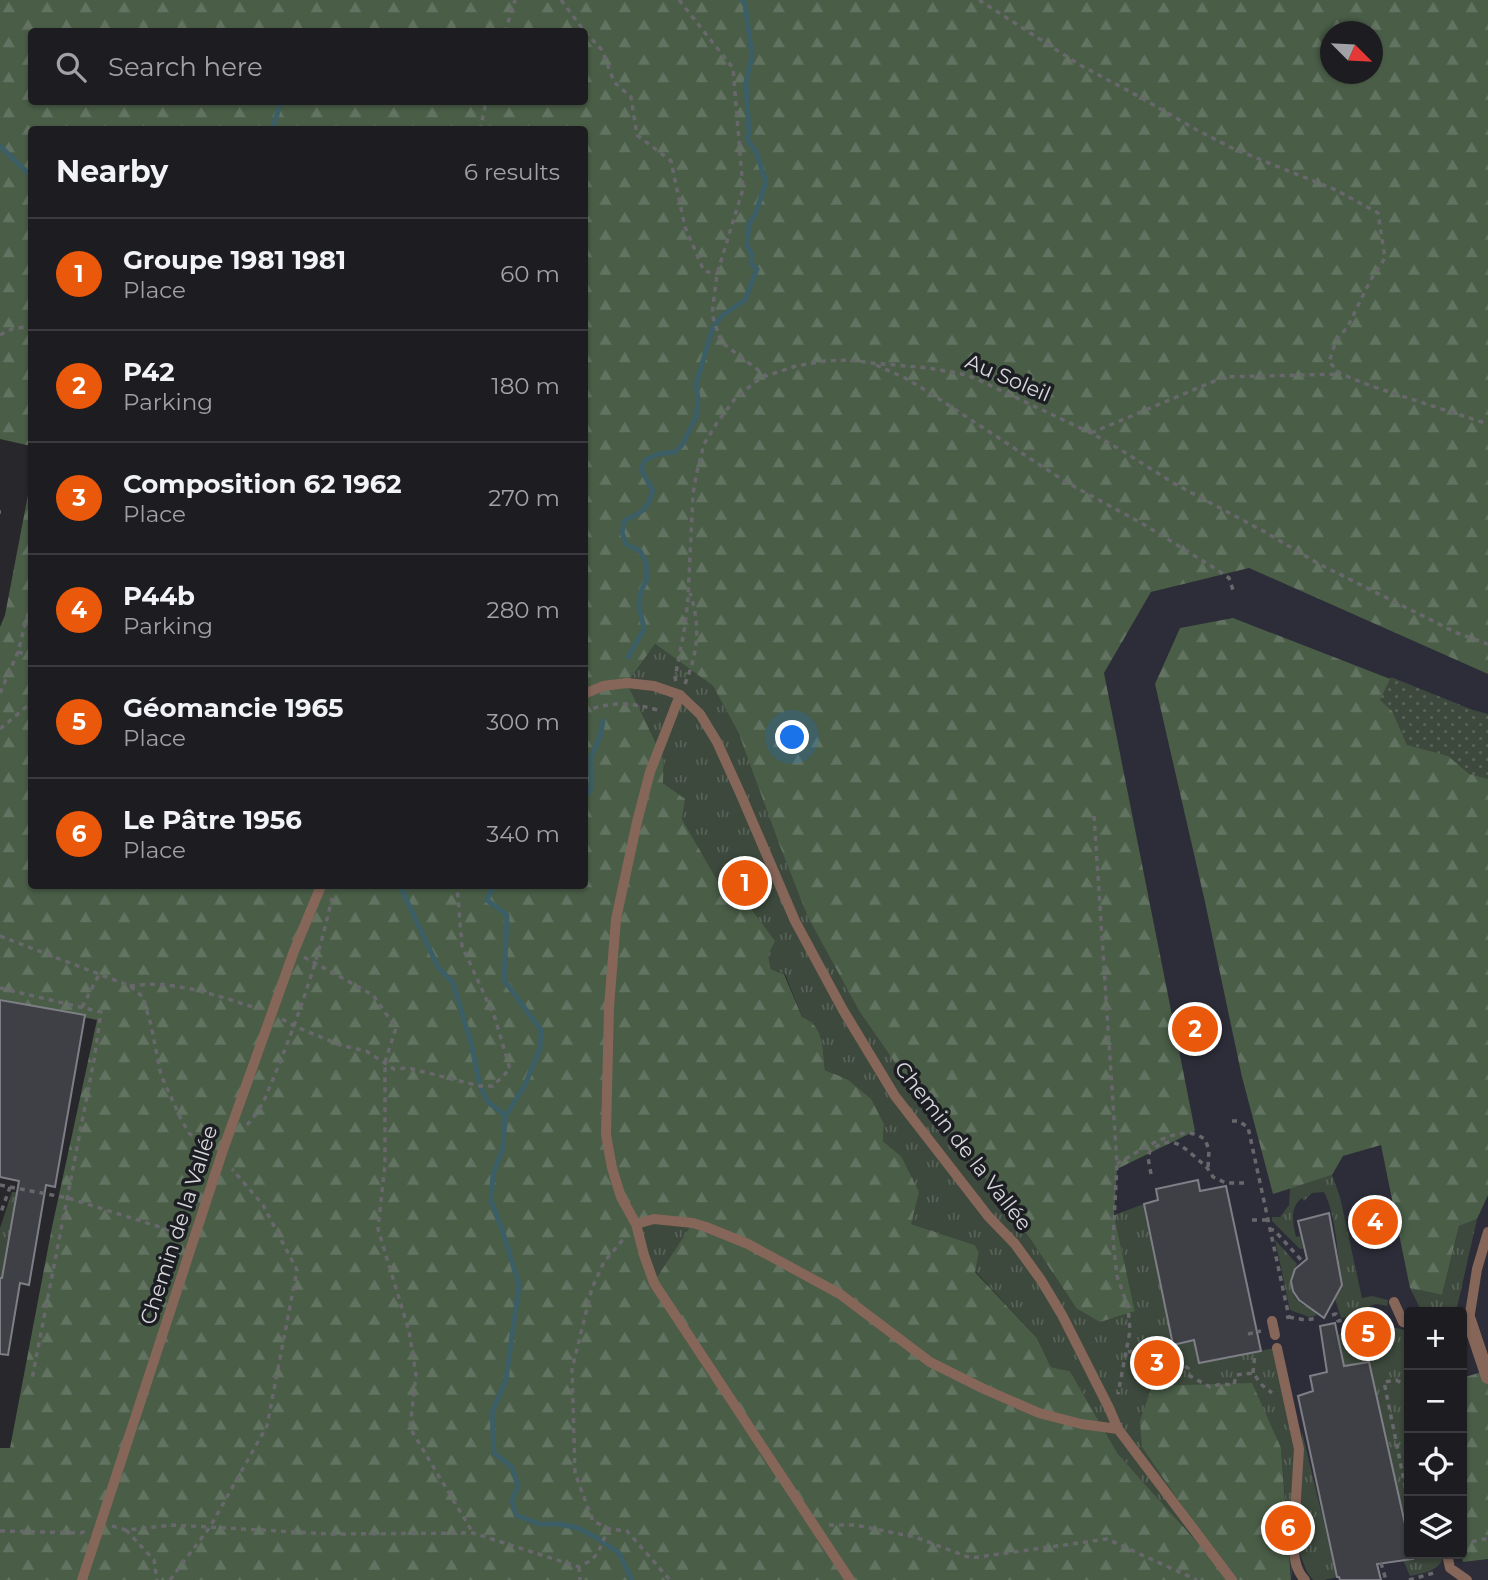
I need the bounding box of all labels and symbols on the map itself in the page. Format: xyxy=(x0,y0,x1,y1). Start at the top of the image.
north arrow xyxy=(1320,21,1383,84)
street label: Au Soleil xyxy=(962,348,1055,407)
your location xyxy=(775,720,809,754)
pin: 1 xyxy=(722,857,768,909)
pin: 2 xyxy=(1172,1003,1218,1055)
street label: Chemin de la Vallée xyxy=(890,1056,1037,1235)
street label: Chemin de la Vallée xyxy=(135,1122,223,1328)
pin: 4 xyxy=(1352,1196,1398,1248)
pin: 5 xyxy=(1345,1308,1391,1360)
pin: 3 xyxy=(1134,1337,1180,1389)
pin: 6 xyxy=(1265,1502,1311,1554)

